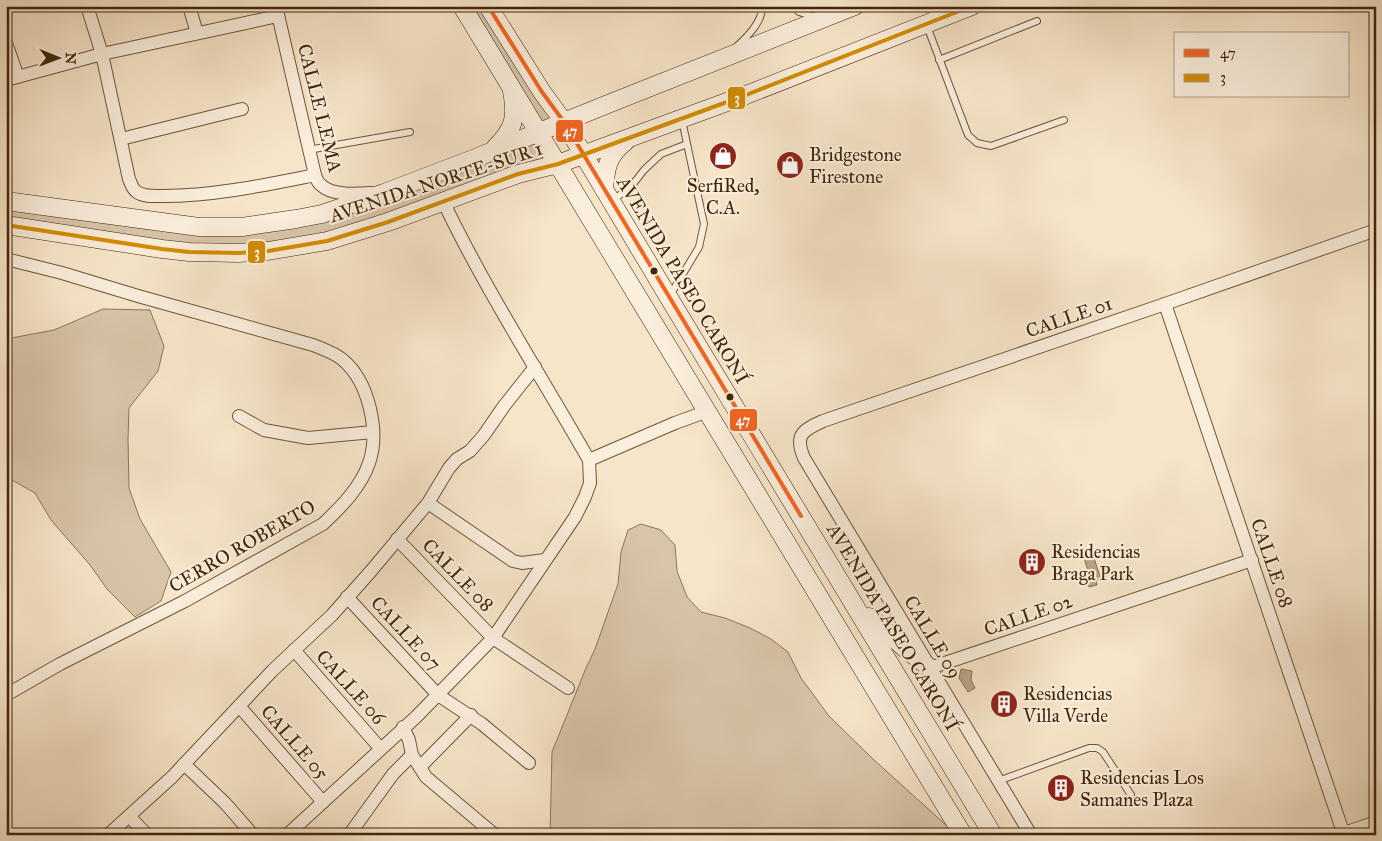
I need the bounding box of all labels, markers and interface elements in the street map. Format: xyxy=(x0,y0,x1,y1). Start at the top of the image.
north arrow xyxy=(32,32,82,82)
legend xyxy=(1174,32,1350,98)
street label: CALLE LEMA xyxy=(293,41,347,175)
text: 47 xyxy=(1220,44,1236,62)
text: N xyxy=(62,52,79,64)
text: 3 xyxy=(1220,68,1226,86)
line badge: 3 xyxy=(727,86,746,110)
text: 3 xyxy=(734,90,740,108)
line badge: 47 xyxy=(555,119,584,143)
text: 47 xyxy=(563,123,578,141)
street label: AVENIDA NORTE-SUR 1 xyxy=(326,137,545,228)
shop icon: SerfiRed, C.A. xyxy=(708,141,738,171)
place label: Bridgestone Firestone xyxy=(809,143,902,188)
shop icon: Bridgestone Firestone xyxy=(775,150,805,180)
street label: AVENIDA PASEO CARONÍ xyxy=(611,171,755,388)
place label: SerfiRed, C.A. xyxy=(687,174,759,219)
line badge: 3 xyxy=(247,240,266,264)
text: 3 xyxy=(254,244,260,262)
unlabelled marker xyxy=(649,266,659,276)
street label: CALLE 01 xyxy=(1023,291,1115,343)
unlabelled marker xyxy=(725,392,735,402)
line badge: 47 xyxy=(729,408,758,432)
text: 47 xyxy=(736,412,751,430)
street label: CERRO ROBERTO xyxy=(165,495,319,597)
street label: CALLE 08 xyxy=(1246,515,1298,611)
street label: AVENIDA PASEO CARONÍ xyxy=(821,518,965,735)
street label: CALLE 08 xyxy=(418,534,498,616)
place label: Residencias Braga Park xyxy=(1051,540,1140,586)
building icon: Residencias Braga Park xyxy=(1017,547,1047,577)
street label: CALLE 02 xyxy=(981,589,1076,641)
street label: CALLE 07 xyxy=(366,591,446,675)
street label: CALLE 09 xyxy=(899,591,967,683)
street label: CALLE 06 xyxy=(312,645,391,730)
place label: Residencias Villa Verde xyxy=(1022,682,1112,727)
building icon: Residencias Villa Verde xyxy=(989,689,1019,719)
street label: CALLE 05 xyxy=(256,700,334,784)
place label: Residencias Los Samanes Plaza xyxy=(1080,766,1204,811)
building icon: Residencias Los Samanes Plaza xyxy=(1046,773,1076,803)

